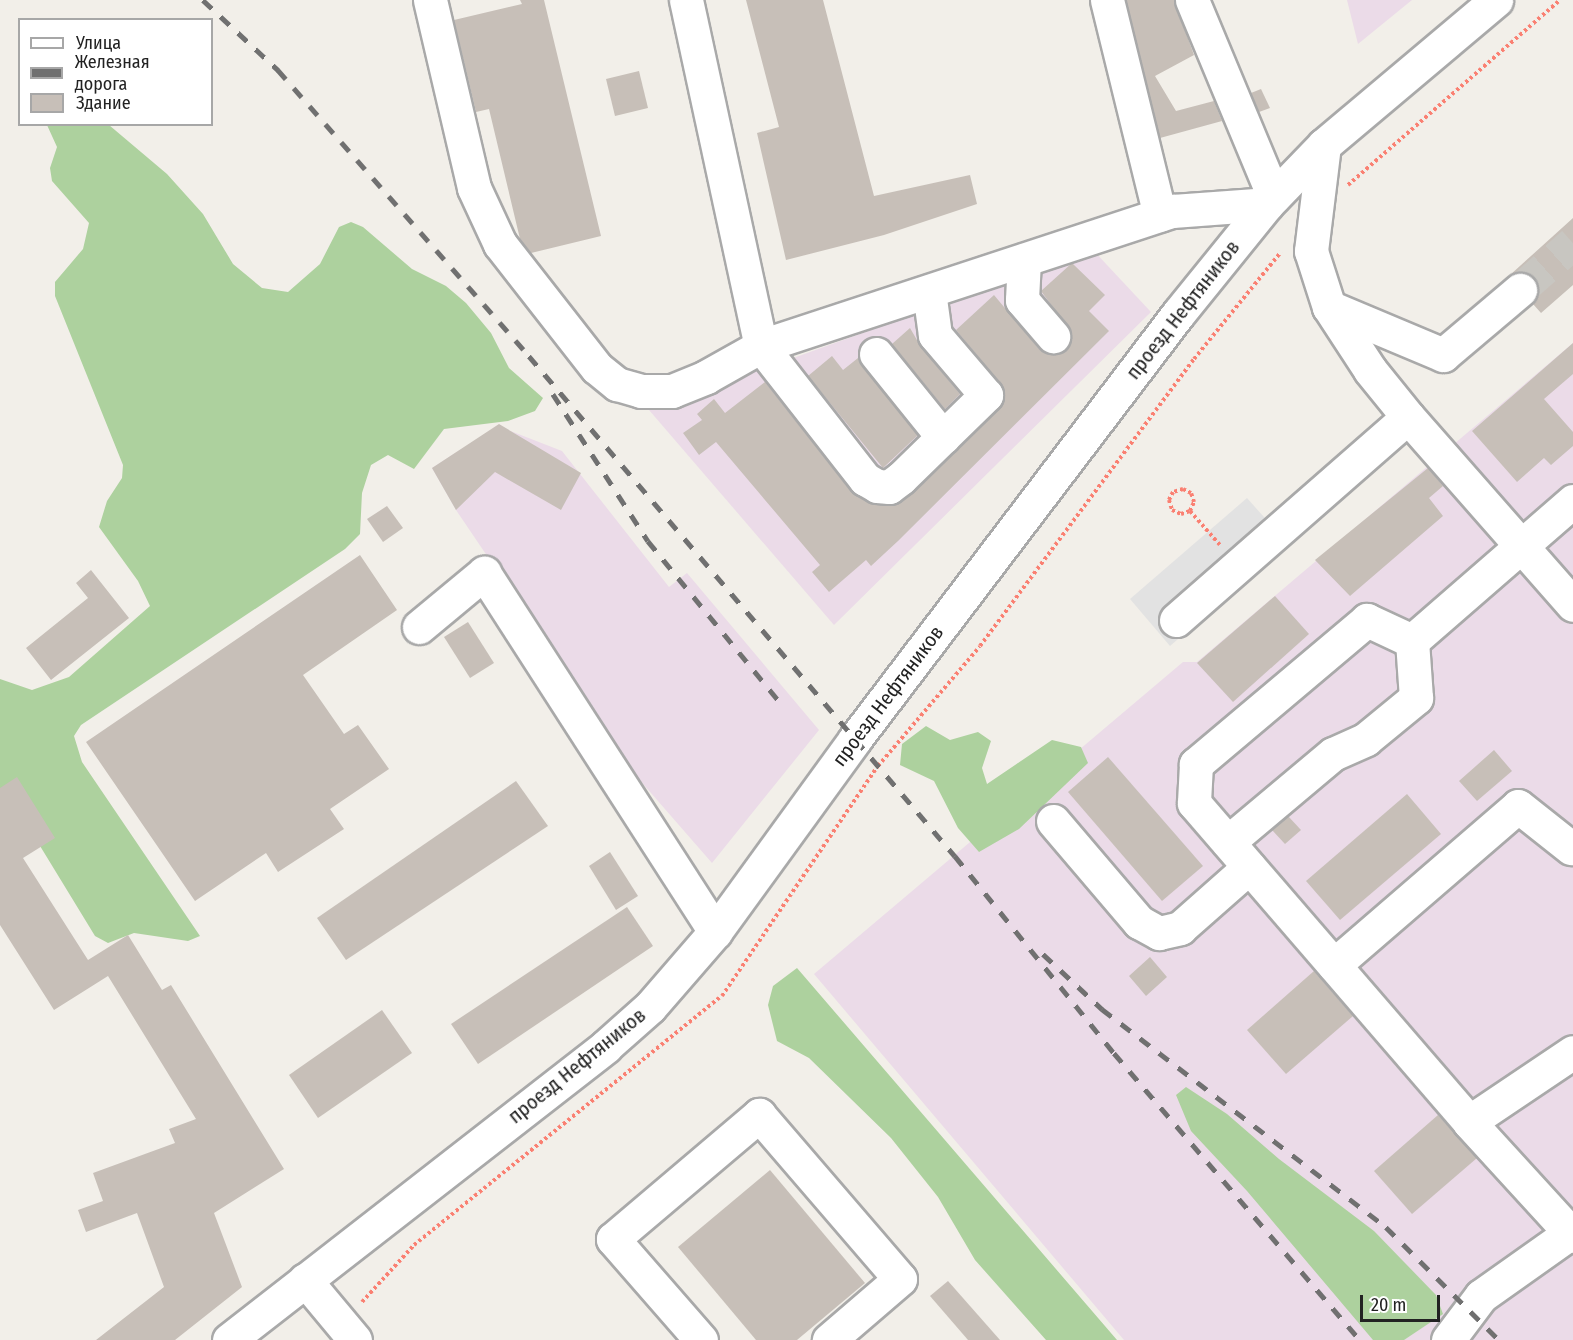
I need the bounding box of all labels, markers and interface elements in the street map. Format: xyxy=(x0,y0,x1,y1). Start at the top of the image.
legend xyxy=(18,18,213,126)
text: Улица xyxy=(76,32,121,54)
text: Железная дорога xyxy=(75,51,150,95)
text: Здание xyxy=(76,92,131,114)
street label: проезд Нефтяников xyxy=(1121,236,1245,384)
street label: проезд Нефтяников xyxy=(827,621,949,771)
street label: проезд Нефтяников xyxy=(504,1003,650,1129)
scale bar xyxy=(1363,1283,1442,1321)
text: 20 m xyxy=(1371,1294,1406,1316)

